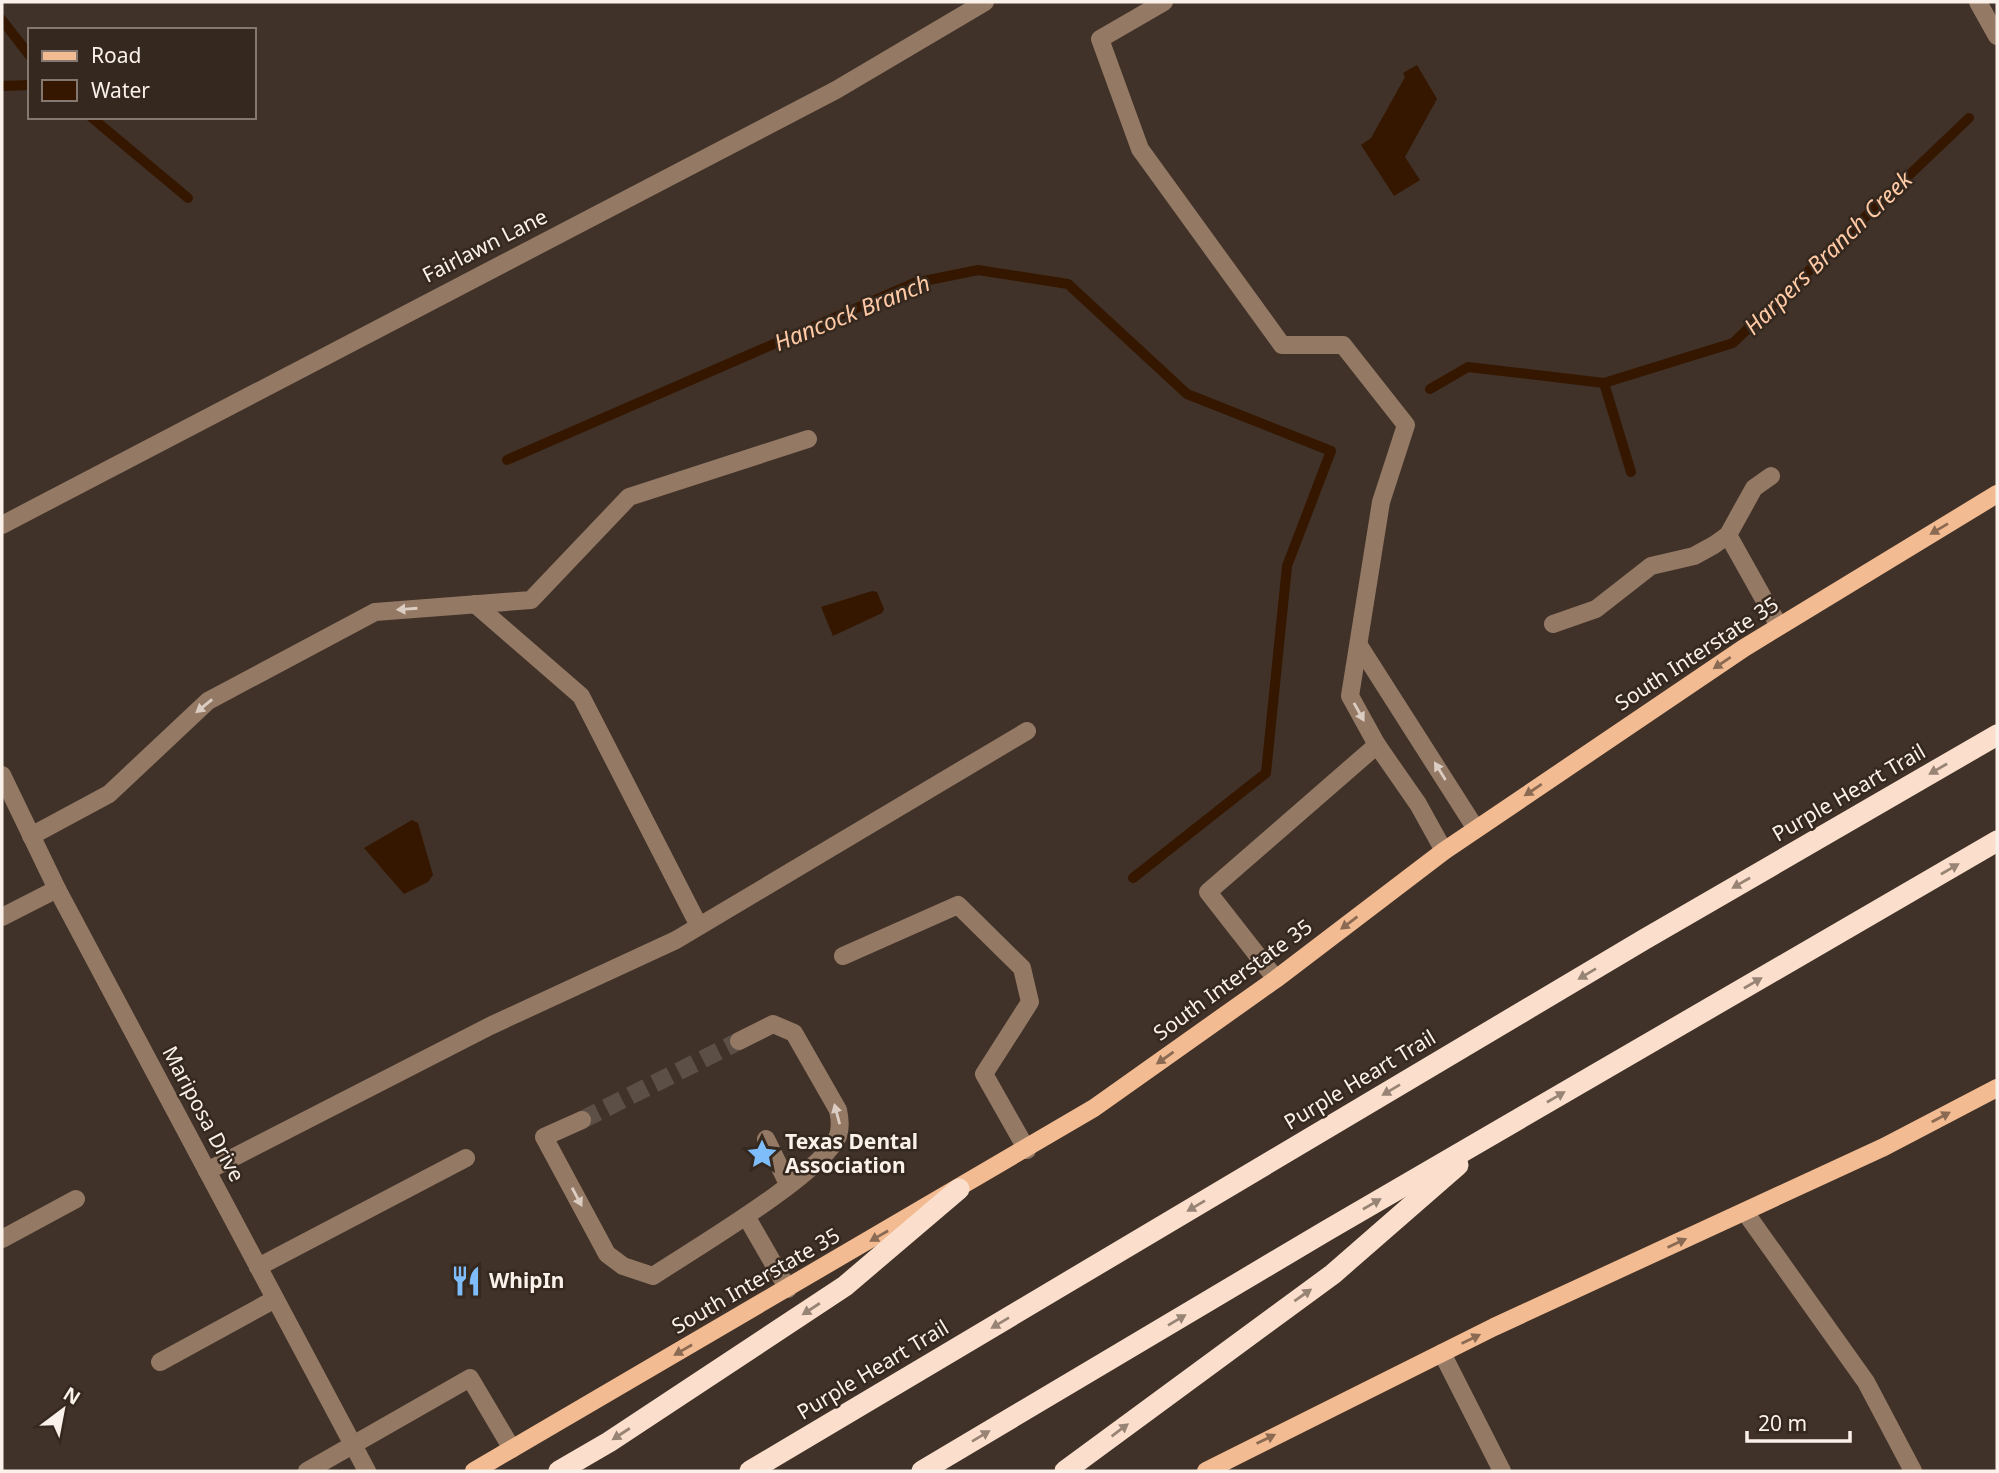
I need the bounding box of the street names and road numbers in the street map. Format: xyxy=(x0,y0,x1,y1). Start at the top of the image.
street label: Fairlawn Lane xyxy=(417,202,552,289)
street label: South Interstate 35 xyxy=(1609,590,1784,717)
street label: Purple Heart Trail xyxy=(1767,737,1930,847)
street label: South Interstate 35 xyxy=(1147,912,1317,1046)
street label: Purple Heart Trail xyxy=(1278,1023,1441,1136)
street label: Mariposa Drive xyxy=(156,1041,251,1186)
street label: South Interstate 35 xyxy=(666,1221,845,1340)
street label: Purple Heart Trail xyxy=(791,1313,954,1426)

